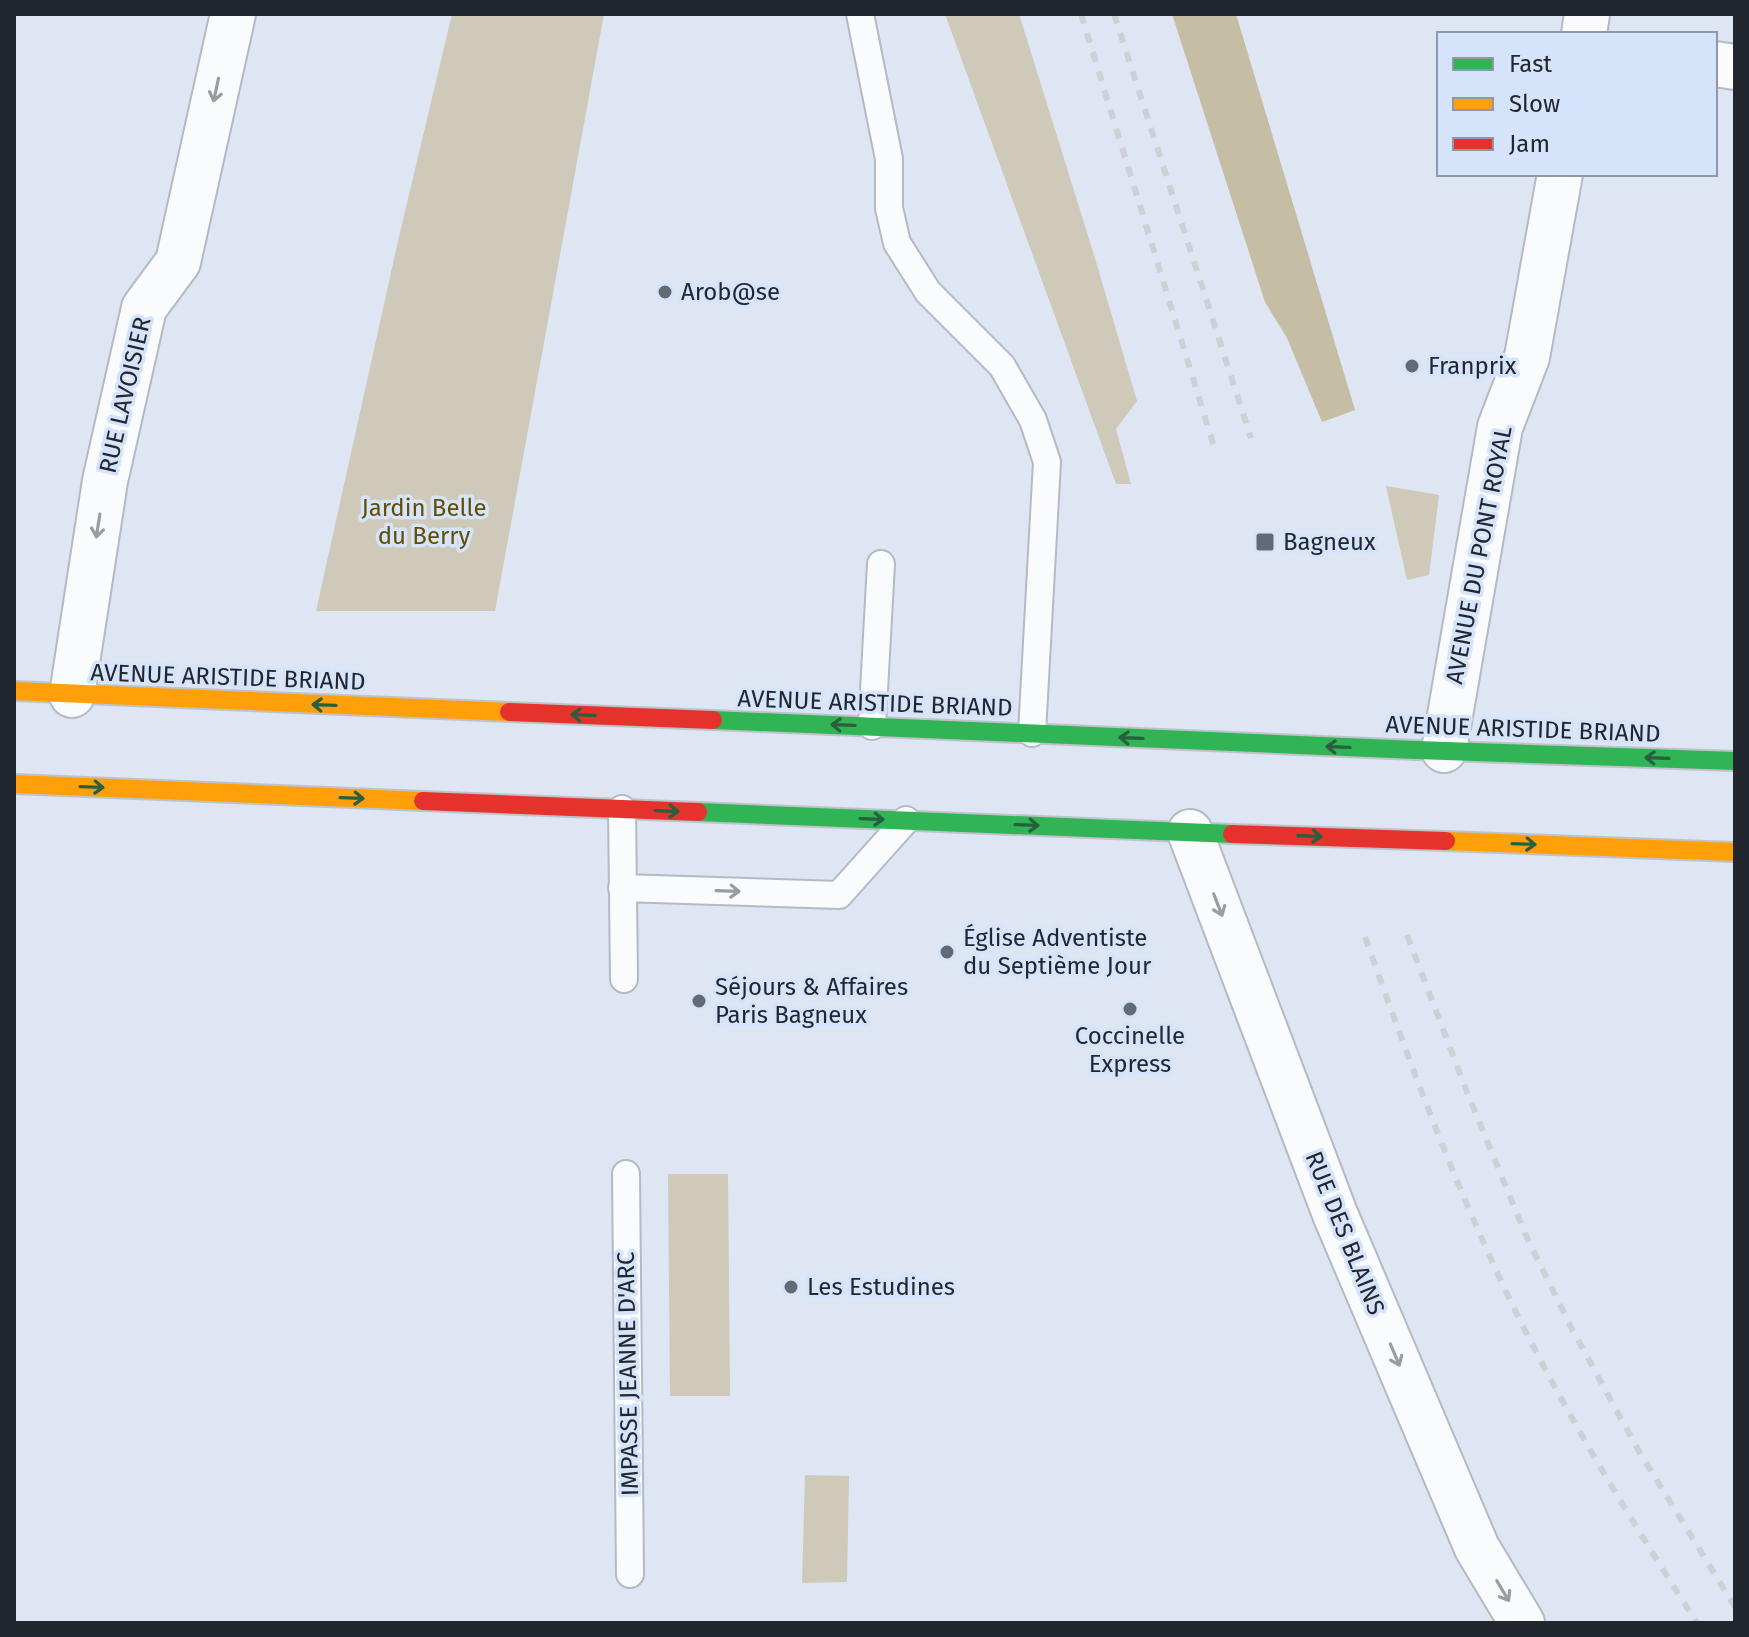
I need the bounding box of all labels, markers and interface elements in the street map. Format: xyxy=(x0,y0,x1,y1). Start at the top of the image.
legend xyxy=(1437,32,1717,176)
text: Fast xyxy=(1509,50,1552,78)
one-way arrow xyxy=(208,77,223,102)
text: Slow xyxy=(1509,90,1560,118)
text: Jam xyxy=(1509,130,1550,158)
place label: Arob@se xyxy=(681,278,780,306)
marker: Arob@se xyxy=(656,283,674,301)
street label: RUE LAVOISIER xyxy=(93,314,157,476)
place label: Franprix xyxy=(1428,352,1517,380)
marker: Franprix xyxy=(1403,357,1421,375)
street label: AVENUE DU PONT ROYAL xyxy=(1440,424,1518,686)
park label: Jardin Belle du Berry xyxy=(361,494,487,550)
one-way arrow xyxy=(90,513,105,538)
place label: Bagneux xyxy=(1283,528,1376,556)
marker: Bagneux xyxy=(1254,531,1276,553)
street label: AVENUE ARISTIDE BRIAND xyxy=(90,658,366,696)
street label: AVENUE ARISTIDE BRIAND xyxy=(737,684,1013,722)
one-way arrow xyxy=(311,697,338,712)
one-way arrow xyxy=(570,707,597,722)
street label: AVENUE ARISTIDE BRIAND xyxy=(1385,710,1661,748)
one-way arrow xyxy=(830,718,857,733)
one-way arrow xyxy=(1118,730,1145,745)
one-way arrow xyxy=(1325,739,1352,754)
one-way arrow xyxy=(1644,751,1671,766)
one-way arrow xyxy=(78,780,105,795)
one-way arrow xyxy=(338,790,365,805)
one-way arrow xyxy=(653,803,680,818)
one-way arrow xyxy=(858,811,885,826)
one-way arrow xyxy=(1013,818,1040,833)
one-way arrow xyxy=(1296,829,1323,844)
one-way arrow xyxy=(1510,836,1537,851)
one-way arrow xyxy=(714,884,741,899)
one-way arrow xyxy=(1212,892,1226,917)
place label: Église Adventiste du Septième Jour xyxy=(963,923,1152,980)
marker: Église Adventiste du Septième Jour xyxy=(938,943,956,961)
place label: Séjours & Affaires Paris Bagneux xyxy=(715,973,908,1029)
marker: Séjours & Affaires Paris Bagneux xyxy=(690,992,708,1010)
marker: Coccinelle Express xyxy=(1121,1000,1139,1018)
place label: Coccinelle Express xyxy=(1075,1022,1185,1078)
street label: RUE DES BLAINS xyxy=(1299,1147,1391,1319)
street label: IMPASSE JEANNE D'ARC xyxy=(612,1252,644,1496)
place label: Les Estudines xyxy=(807,1273,955,1301)
marker: Les Estudines xyxy=(782,1278,800,1296)
one-way arrow xyxy=(1389,1342,1404,1367)
one-way arrow xyxy=(1495,1579,1511,1602)

